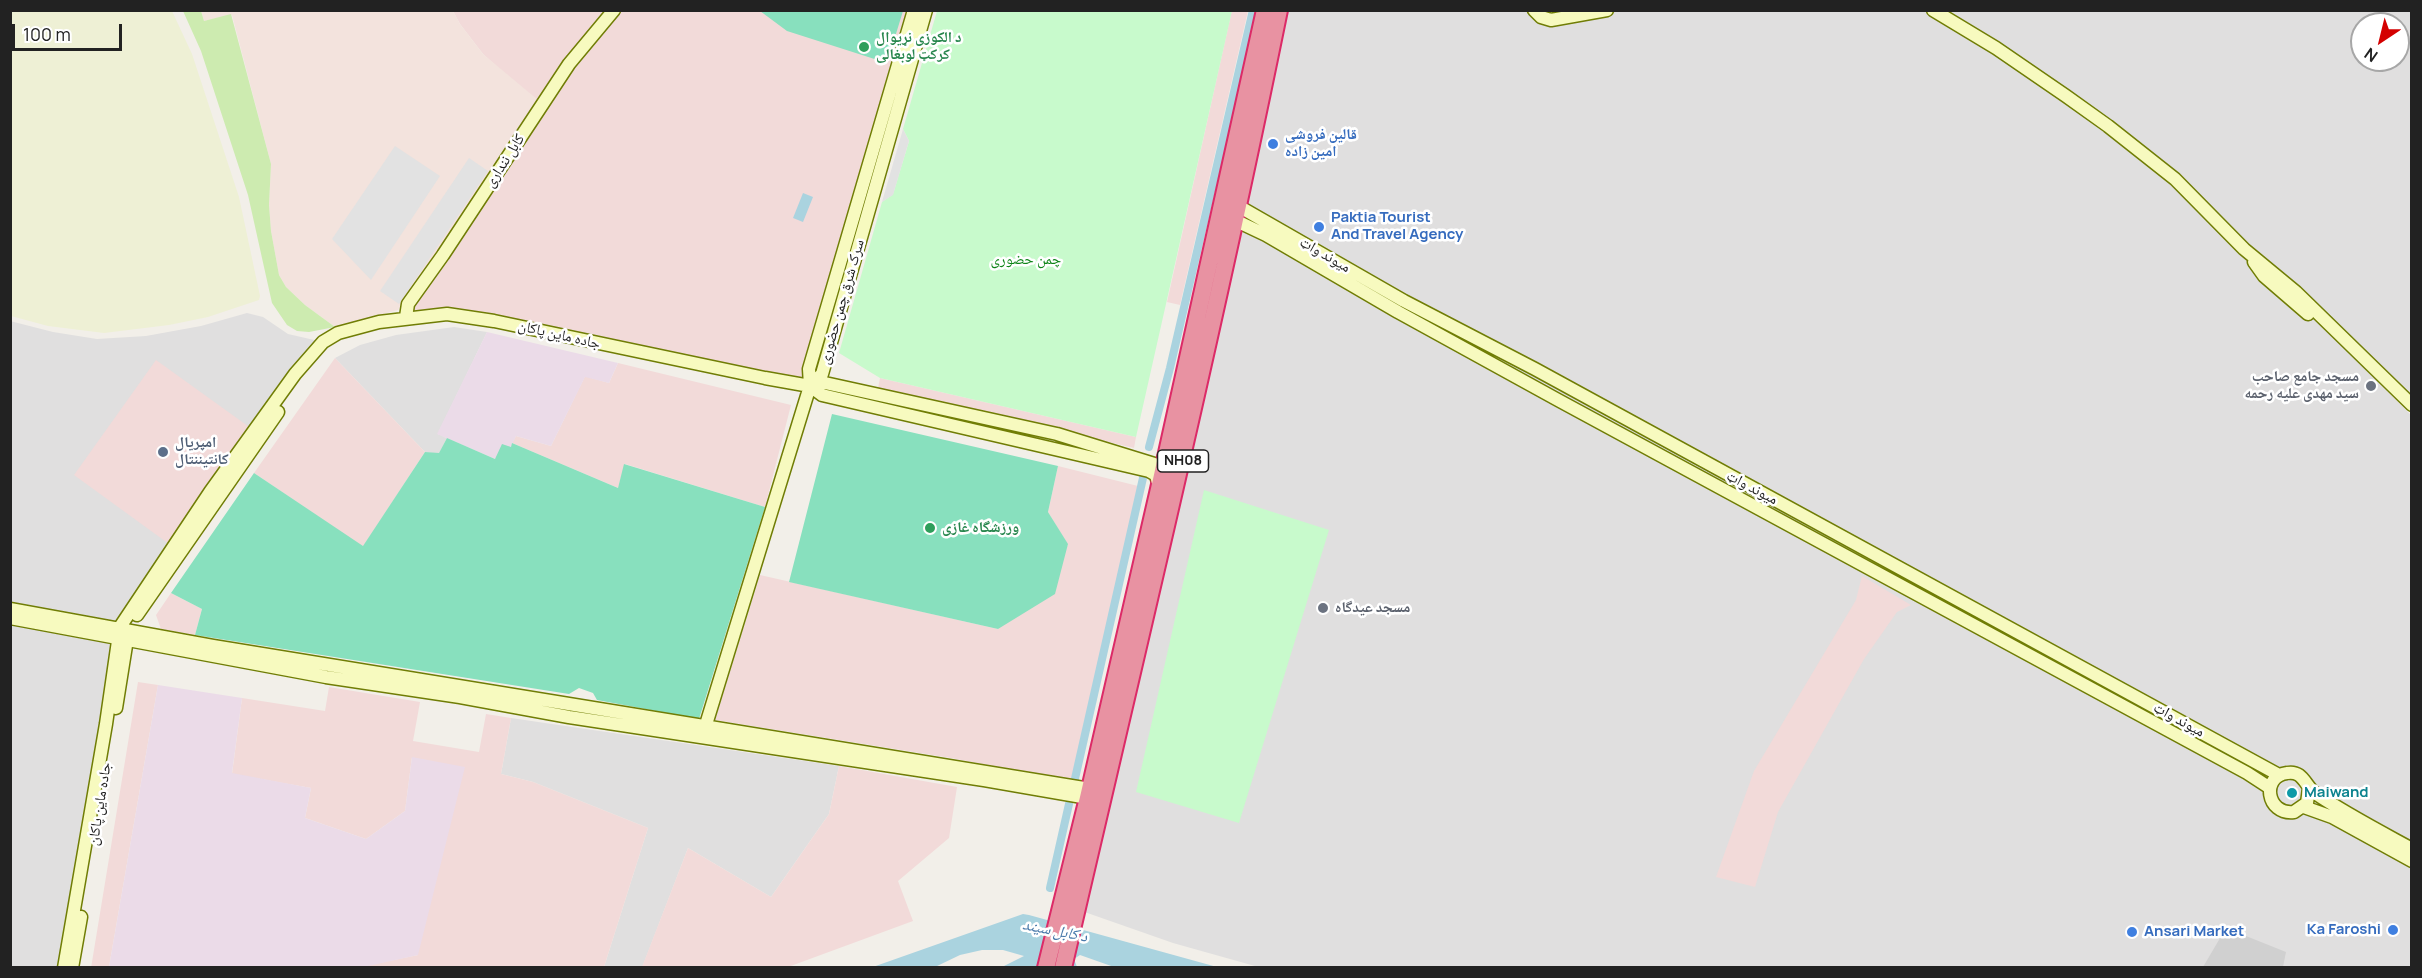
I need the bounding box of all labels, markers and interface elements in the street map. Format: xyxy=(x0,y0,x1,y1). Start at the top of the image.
scale bar xyxy=(15,12,124,50)
north arrow xyxy=(2350,12,2410,72)
text: 100 m xyxy=(23,22,71,46)
place label: د الکوزی نړیوال کرکټ لوبغالی xyxy=(876,29,962,64)
marker: د الکوزی نړیوال کرکټ لوبغالی xyxy=(857,40,871,54)
text: N xyxy=(2360,43,2382,67)
place label: قالین فروشی امین زاده xyxy=(1285,126,1357,161)
street label: کابل ننداری xyxy=(481,131,529,191)
marker: قالین فروشی امین زاده xyxy=(1266,137,1280,151)
place label: Paktia Tourist And Travel Agency xyxy=(1331,209,1463,244)
marker: Paktia Tourist And Travel Agency xyxy=(1312,220,1326,234)
street label: میوند واټ xyxy=(1296,233,1354,277)
street label: سرک شرق چمن حضوری xyxy=(816,237,868,367)
park label: چمن حضوری xyxy=(991,251,1061,269)
street label: جاده ماین پاکان xyxy=(516,317,602,353)
place label: مسجد جامع صاحب سید مهدی علیه رحمه xyxy=(2245,368,2359,403)
marker: مسجد جامع صاحب سید مهدی علیه رحمه xyxy=(2364,379,2378,393)
place label: امپریال کانتیننتال xyxy=(175,434,229,469)
marker: امپریال کانتیننتال xyxy=(156,445,170,459)
road number: NH08 xyxy=(1158,450,1208,472)
street label: میوند واټ xyxy=(1723,467,1781,509)
place label: ورزشگاه غازی xyxy=(942,519,1019,537)
marker: ورزشگاه غازی xyxy=(923,521,937,535)
place label: مسجد عیدگاه xyxy=(1335,599,1410,617)
marker: مسجد عیدگاه xyxy=(1316,601,1330,615)
street label: میوند واټ xyxy=(2150,699,2208,741)
street label: جاده ماین پاکان xyxy=(85,761,115,847)
place label: Maiwand xyxy=(2304,784,2368,802)
marker: Maiwand xyxy=(2285,786,2299,800)
water label: د کابل سيند xyxy=(1021,915,1089,947)
place label: Ka Faroshi xyxy=(2307,921,2381,939)
place label: Ansari Market xyxy=(2144,923,2244,941)
marker: Ka Faroshi xyxy=(2386,923,2400,937)
marker: Ansari Market xyxy=(2125,925,2139,939)

